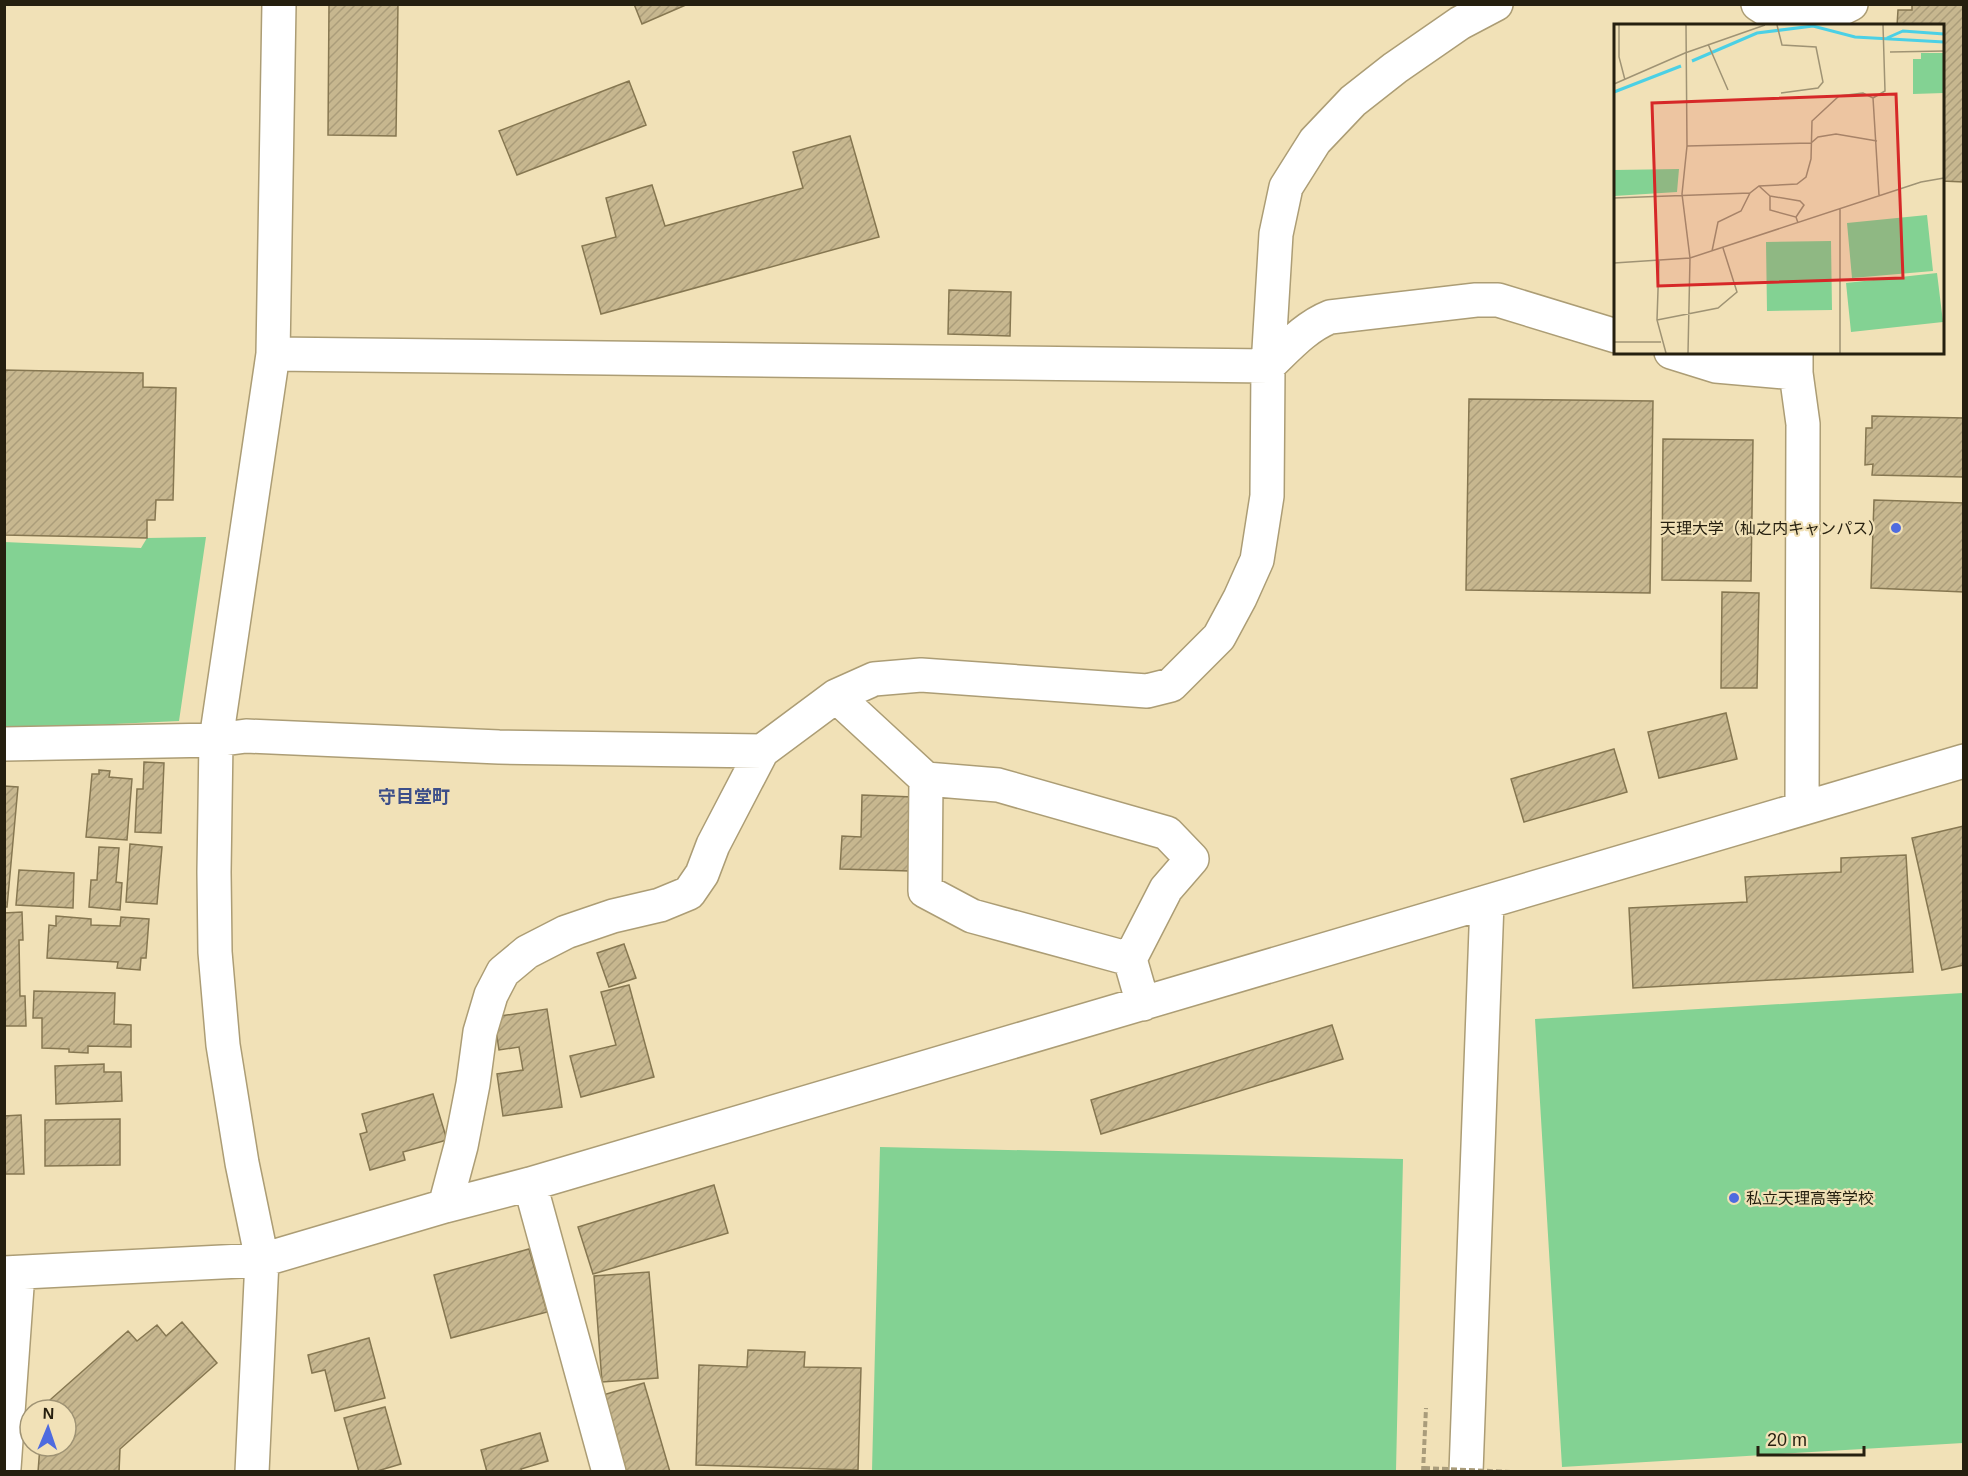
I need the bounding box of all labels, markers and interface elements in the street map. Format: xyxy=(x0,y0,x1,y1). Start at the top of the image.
inset map xyxy=(1614,24,1944,354)
place label: 天理大学（杣之内キャンパス） xyxy=(1660,520,1884,537)
marker: 天理大学（杣之内キャンパス） xyxy=(1889,521,1903,535)
district label: 守目堂町 xyxy=(378,787,450,807)
place label: 私立天理高等学校 xyxy=(1746,1190,1874,1207)
marker: 私立天理高等学校 xyxy=(1727,1191,1741,1205)
north arrow xyxy=(18,1398,78,1458)
text: N xyxy=(42,1405,55,1422)
scale bar xyxy=(1758,1419,1864,1457)
text: 20 m xyxy=(1767,1430,1807,1450)

